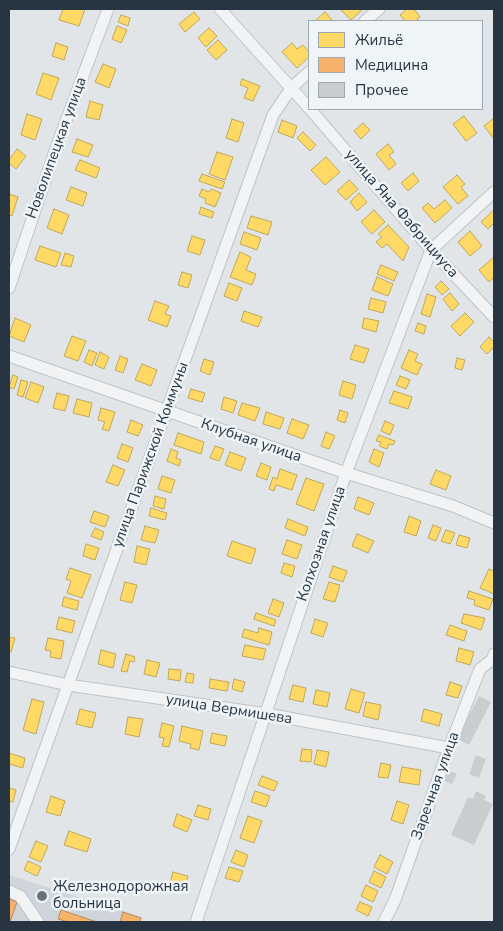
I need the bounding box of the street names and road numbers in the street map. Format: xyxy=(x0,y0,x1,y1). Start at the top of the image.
street label: Новолипецкая улица xyxy=(23,75,91,221)
street label: улица Яна Фабрициуса xyxy=(340,146,462,282)
street label: улица Парижской Коммуны xyxy=(109,360,193,550)
street label: Клубная улица xyxy=(198,415,304,467)
street label: Колхозная улица xyxy=(294,484,350,604)
street label: улица Вермишева xyxy=(164,691,294,729)
street label: Заречная улица xyxy=(408,730,464,842)

